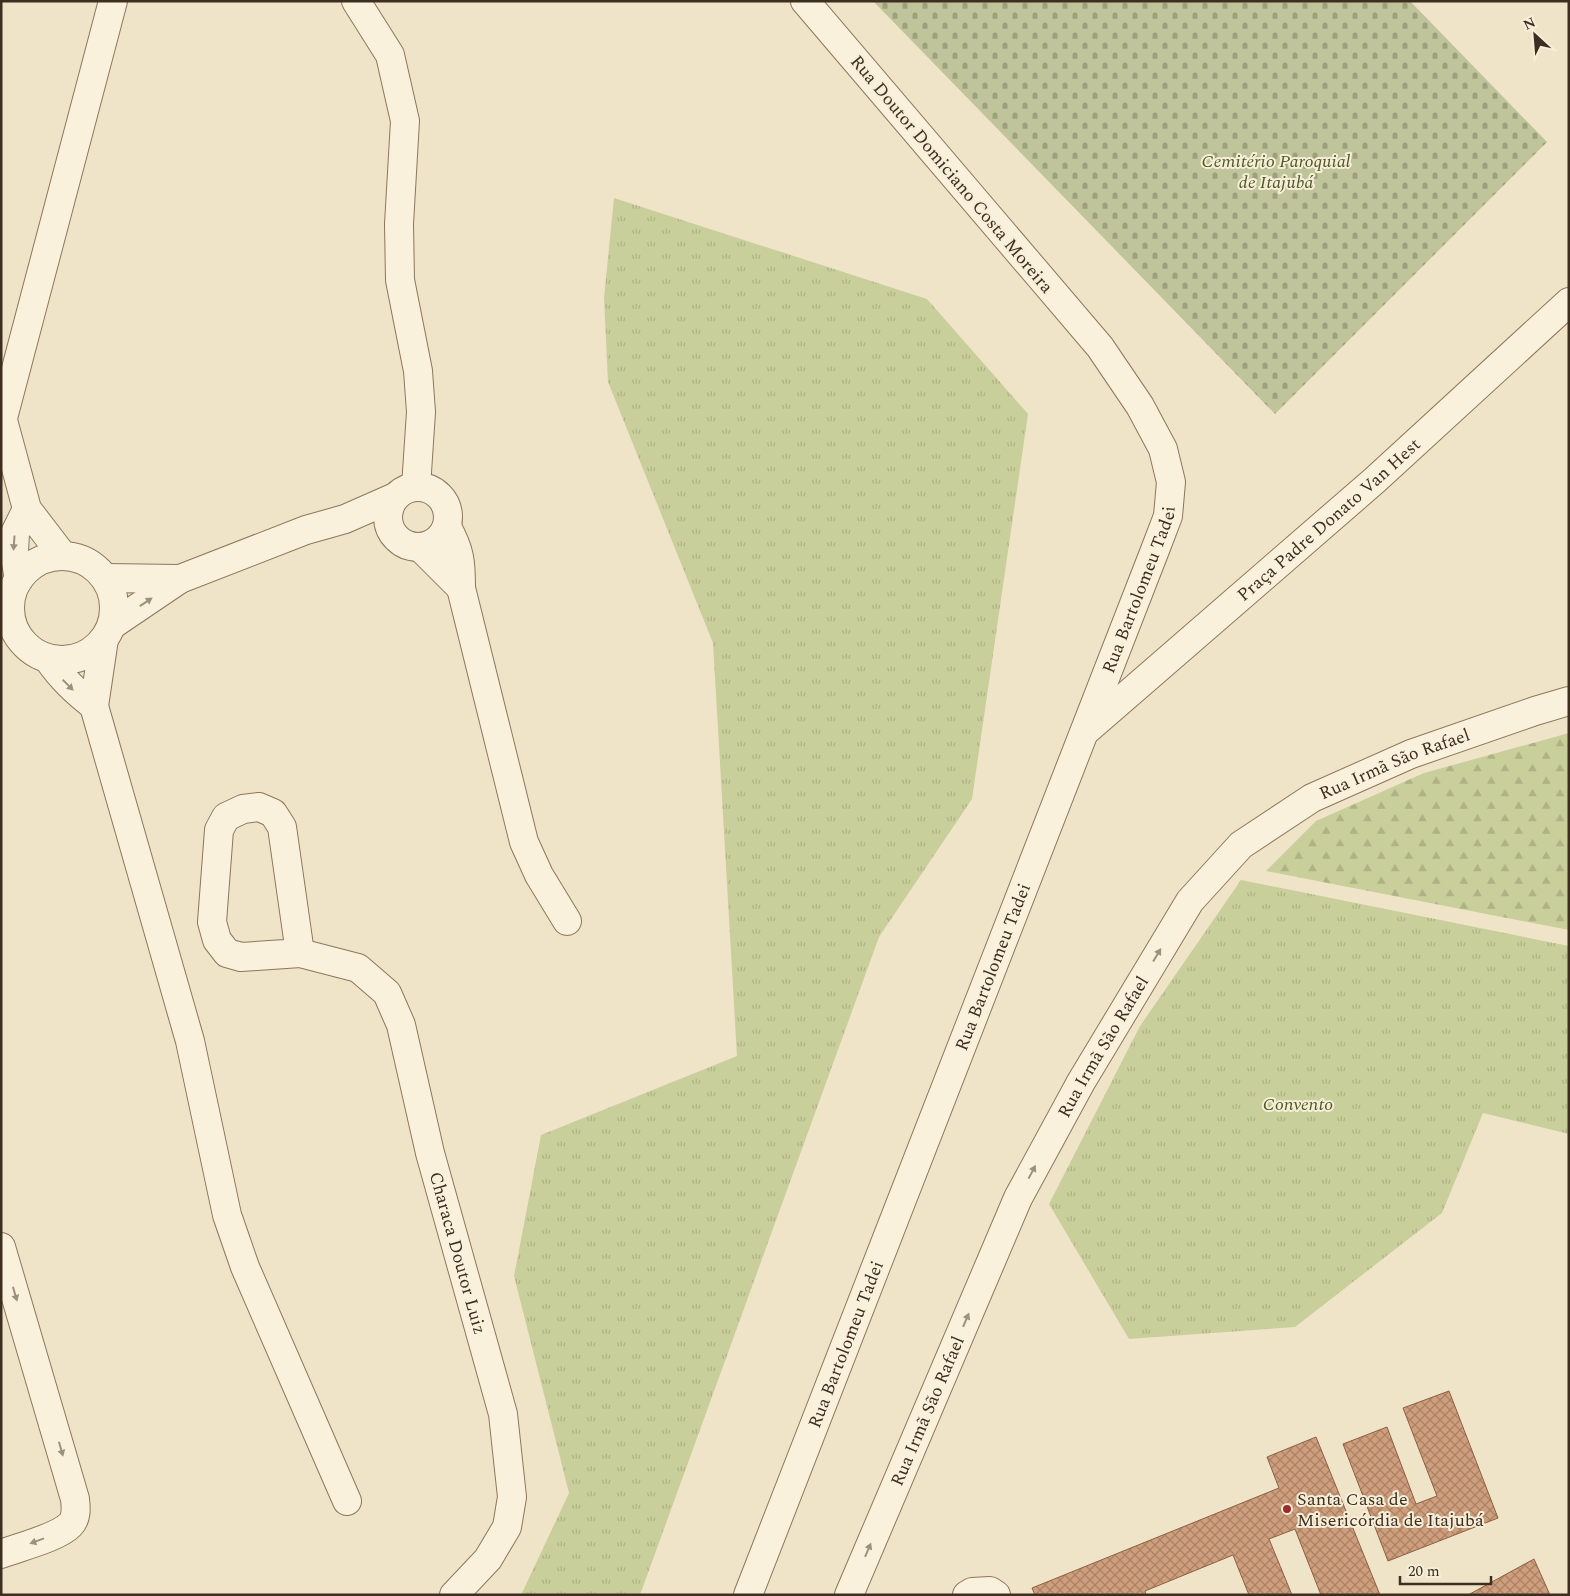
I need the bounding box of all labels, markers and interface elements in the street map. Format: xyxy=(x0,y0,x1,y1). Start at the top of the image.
north arrow xyxy=(1510,10,1560,60)
text: N xyxy=(1520,12,1539,36)
street label: Rua Doutor Domiciano Costa Moreira xyxy=(844,49,1060,300)
park label: Cemitério Paroquial de Itajubá xyxy=(1202,148,1351,196)
street label: Praça Padre Donato Van Hest xyxy=(1231,432,1427,608)
street label: Rua Bartolomeu Tadei xyxy=(1095,505,1183,677)
one-way arrow xyxy=(10,535,18,551)
one-way arrow xyxy=(139,597,153,607)
one-way arrow xyxy=(62,678,74,690)
street label: Rua Irmã São Rafael xyxy=(1315,722,1474,807)
street label: Rua Bartolomeu Tadei xyxy=(948,879,1038,1055)
one-way arrow xyxy=(1153,949,1162,962)
street label: Rua Irmã São Rafael xyxy=(1051,971,1156,1123)
park label: Convento xyxy=(1263,1091,1333,1118)
one-way arrow xyxy=(1028,1164,1036,1179)
street label: Characa Doutor Luiz xyxy=(422,1169,493,1337)
street label: Rua Bartolomeu Tadei xyxy=(801,1257,891,1432)
one-way arrow xyxy=(11,1286,19,1301)
one-way arrow xyxy=(962,1312,970,1327)
street label: Rua Irmã São Rafael xyxy=(884,1332,972,1490)
one-way arrow xyxy=(57,1442,65,1457)
place label: Santa Casa de Misericórdia de Itajubá xyxy=(1297,1486,1484,1534)
marker: Santa Casa de Misericórdia de Itajubá xyxy=(1281,1503,1293,1515)
one-way arrow xyxy=(30,1538,45,1545)
one-way arrow xyxy=(865,1543,873,1557)
scale bar xyxy=(1400,1554,1491,1586)
text: 20 m xyxy=(1408,1560,1440,1583)

